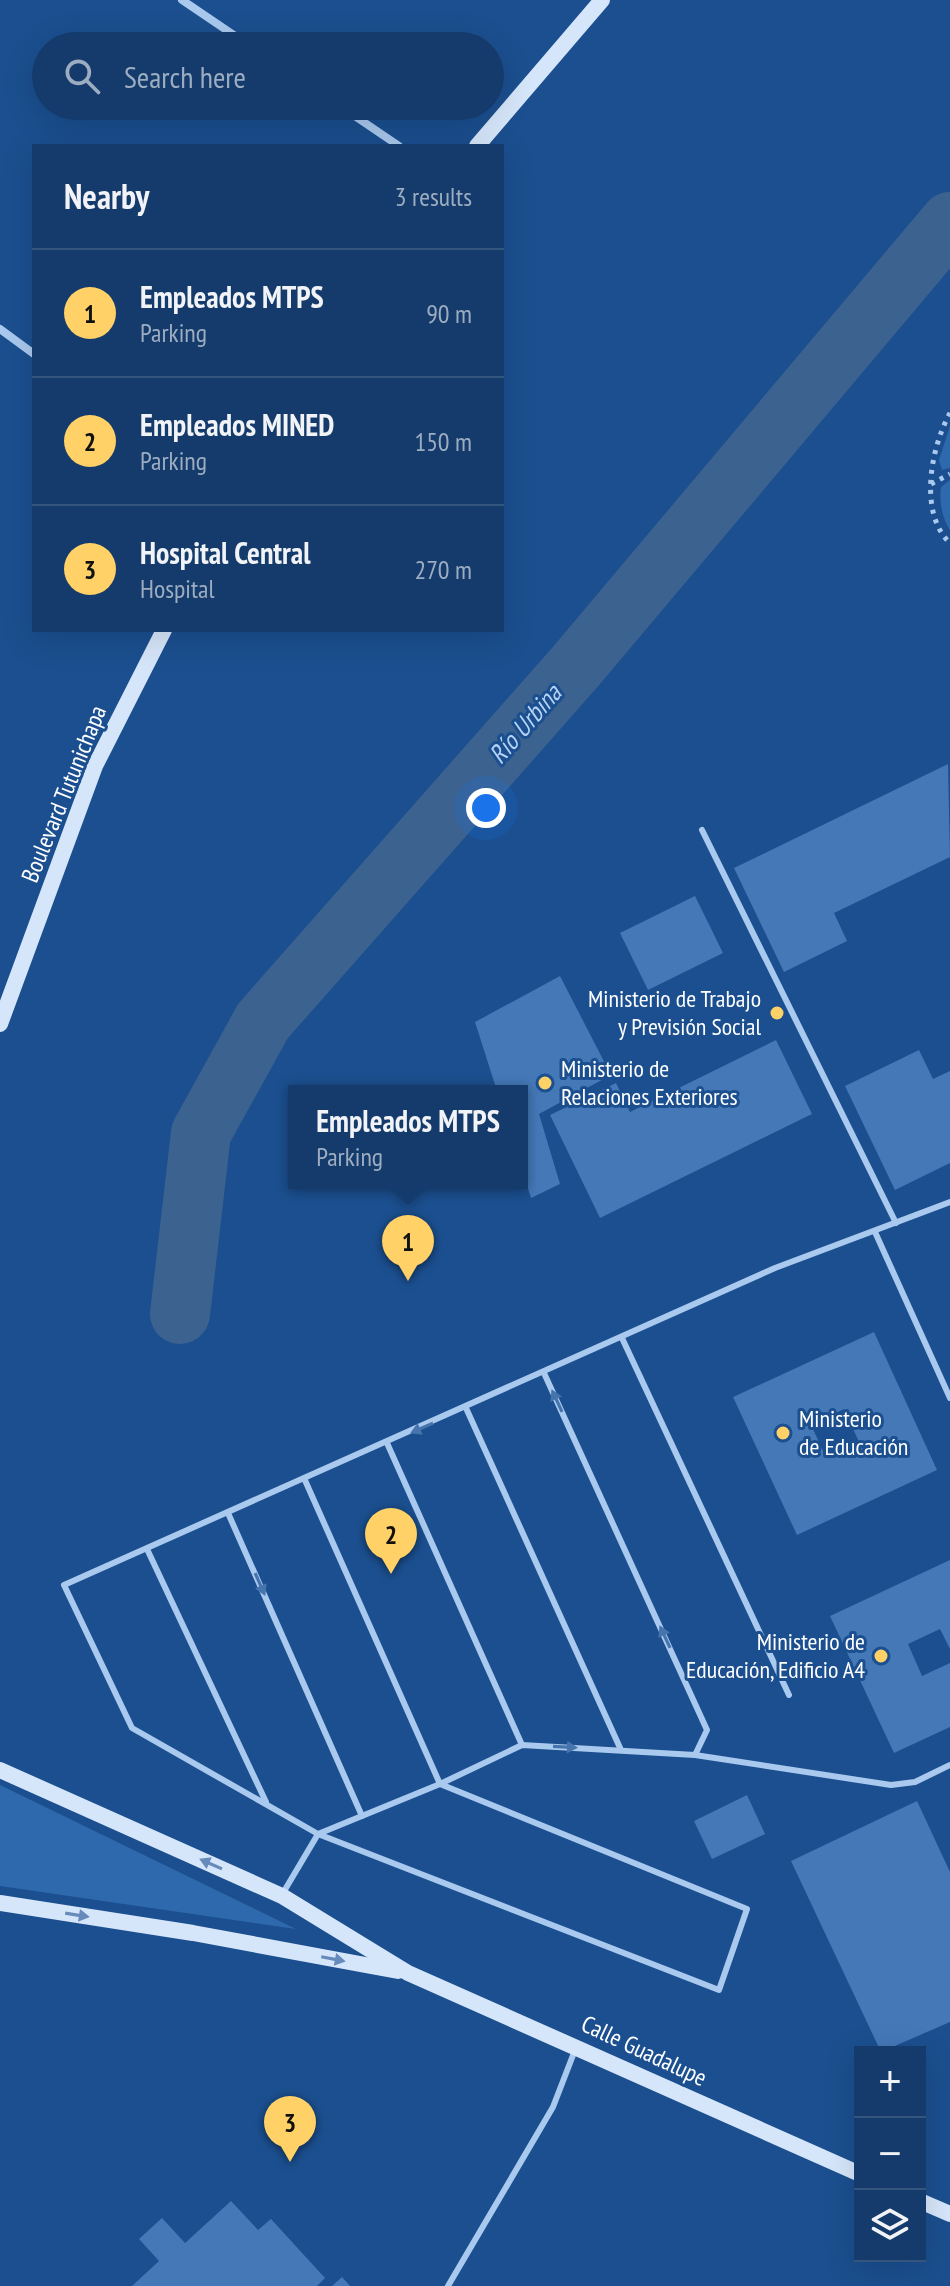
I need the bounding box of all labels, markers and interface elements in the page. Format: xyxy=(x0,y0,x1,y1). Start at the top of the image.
search box xyxy=(32,32,504,120)
icon: search xyxy=(60,54,104,98)
text: Search here xyxy=(124,57,246,96)
text: Nearby xyxy=(64,174,149,218)
text: 3 results xyxy=(395,180,472,213)
text: Empleados MTPS xyxy=(140,277,324,316)
text: 1 xyxy=(84,297,96,330)
text: 90 m xyxy=(426,297,472,330)
text: Parking xyxy=(140,316,207,349)
text: Empleados MINED xyxy=(140,405,334,444)
text: 2 xyxy=(84,425,96,458)
text: 150 m xyxy=(414,425,472,458)
text: Parking xyxy=(140,444,207,477)
text: Hospital Central xyxy=(140,533,311,572)
text: 3 xyxy=(84,553,96,586)
text: 270 m xyxy=(414,553,472,586)
text: Hospital xyxy=(140,572,215,605)
water label: Río Urbina xyxy=(481,676,569,770)
street label: Boulevard Tutunichapa xyxy=(14,701,113,887)
your location xyxy=(466,788,506,828)
place label: Ministerio de Trabajo y Previsión Social xyxy=(588,983,761,1042)
marker: Ministerio de Trabajo y Previsión Social xyxy=(768,1004,786,1022)
place label: Ministerio de Relaciones Exteriores xyxy=(561,1053,738,1112)
marker: Ministerio de Relaciones Exteriores xyxy=(536,1074,554,1092)
popup xyxy=(288,1085,528,1189)
text: Empleados MTPS xyxy=(316,1101,500,1140)
text: Parking xyxy=(316,1140,383,1173)
pin: 1 xyxy=(382,1215,434,1281)
one-way arrow xyxy=(550,1389,564,1413)
place label: Ministerio de Educación xyxy=(799,1403,908,1462)
one-way arrow xyxy=(410,1421,433,1434)
marker: Ministerio de Educación xyxy=(774,1424,792,1442)
pin: 2 xyxy=(365,1508,417,1574)
one-way arrow xyxy=(253,1572,266,1596)
one-way arrow xyxy=(658,1626,672,1649)
place label: Ministerio de Educación, Edificio A4 xyxy=(686,1626,865,1685)
marker: Ministerio de Educación, Edificio A4 xyxy=(872,1647,890,1665)
one-way arrow xyxy=(553,1741,578,1754)
one-way arrow xyxy=(199,1857,222,1871)
one-way arrow xyxy=(65,1909,90,1922)
one-way arrow xyxy=(321,1954,346,1966)
street label: Calle Guadalupe xyxy=(577,2008,712,2093)
map controls xyxy=(854,2046,926,2262)
button: + xyxy=(854,2046,926,2118)
pin: 3 xyxy=(264,2096,316,2162)
button: − xyxy=(854,2118,926,2190)
button: layers xyxy=(854,2190,926,2262)

